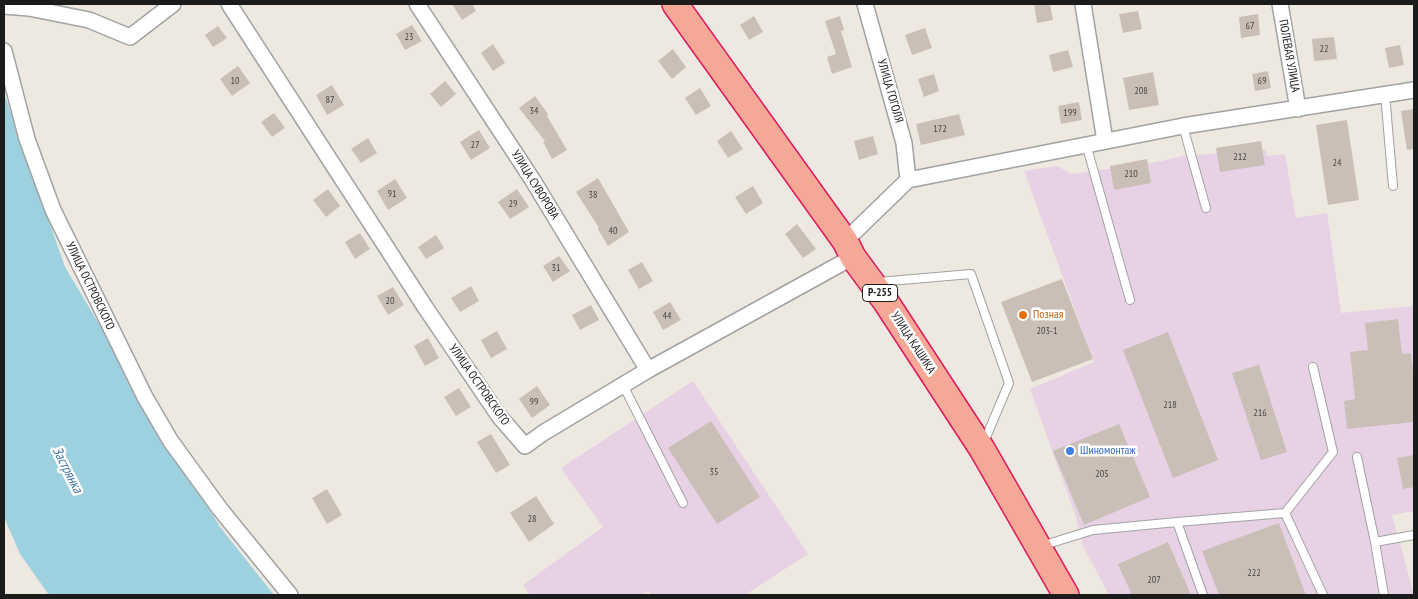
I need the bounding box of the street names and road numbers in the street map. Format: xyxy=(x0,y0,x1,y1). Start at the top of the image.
street label: ПОЛЕВАЯ УЛИЦА xyxy=(1276,19,1302,93)
street label: УЛИЦА ГОГОЛЯ xyxy=(874,58,906,124)
street label: УЛИЦА СУВОРОВА xyxy=(508,148,562,222)
street label: УЛИЦА ОСТРОВСКОГО xyxy=(63,240,117,332)
road number: Р-255 xyxy=(862,284,898,302)
street label: УЛИЦА КАШИКА xyxy=(888,309,938,377)
street label: УЛИЦА ОСТРОВСКОГО xyxy=(446,342,512,428)

